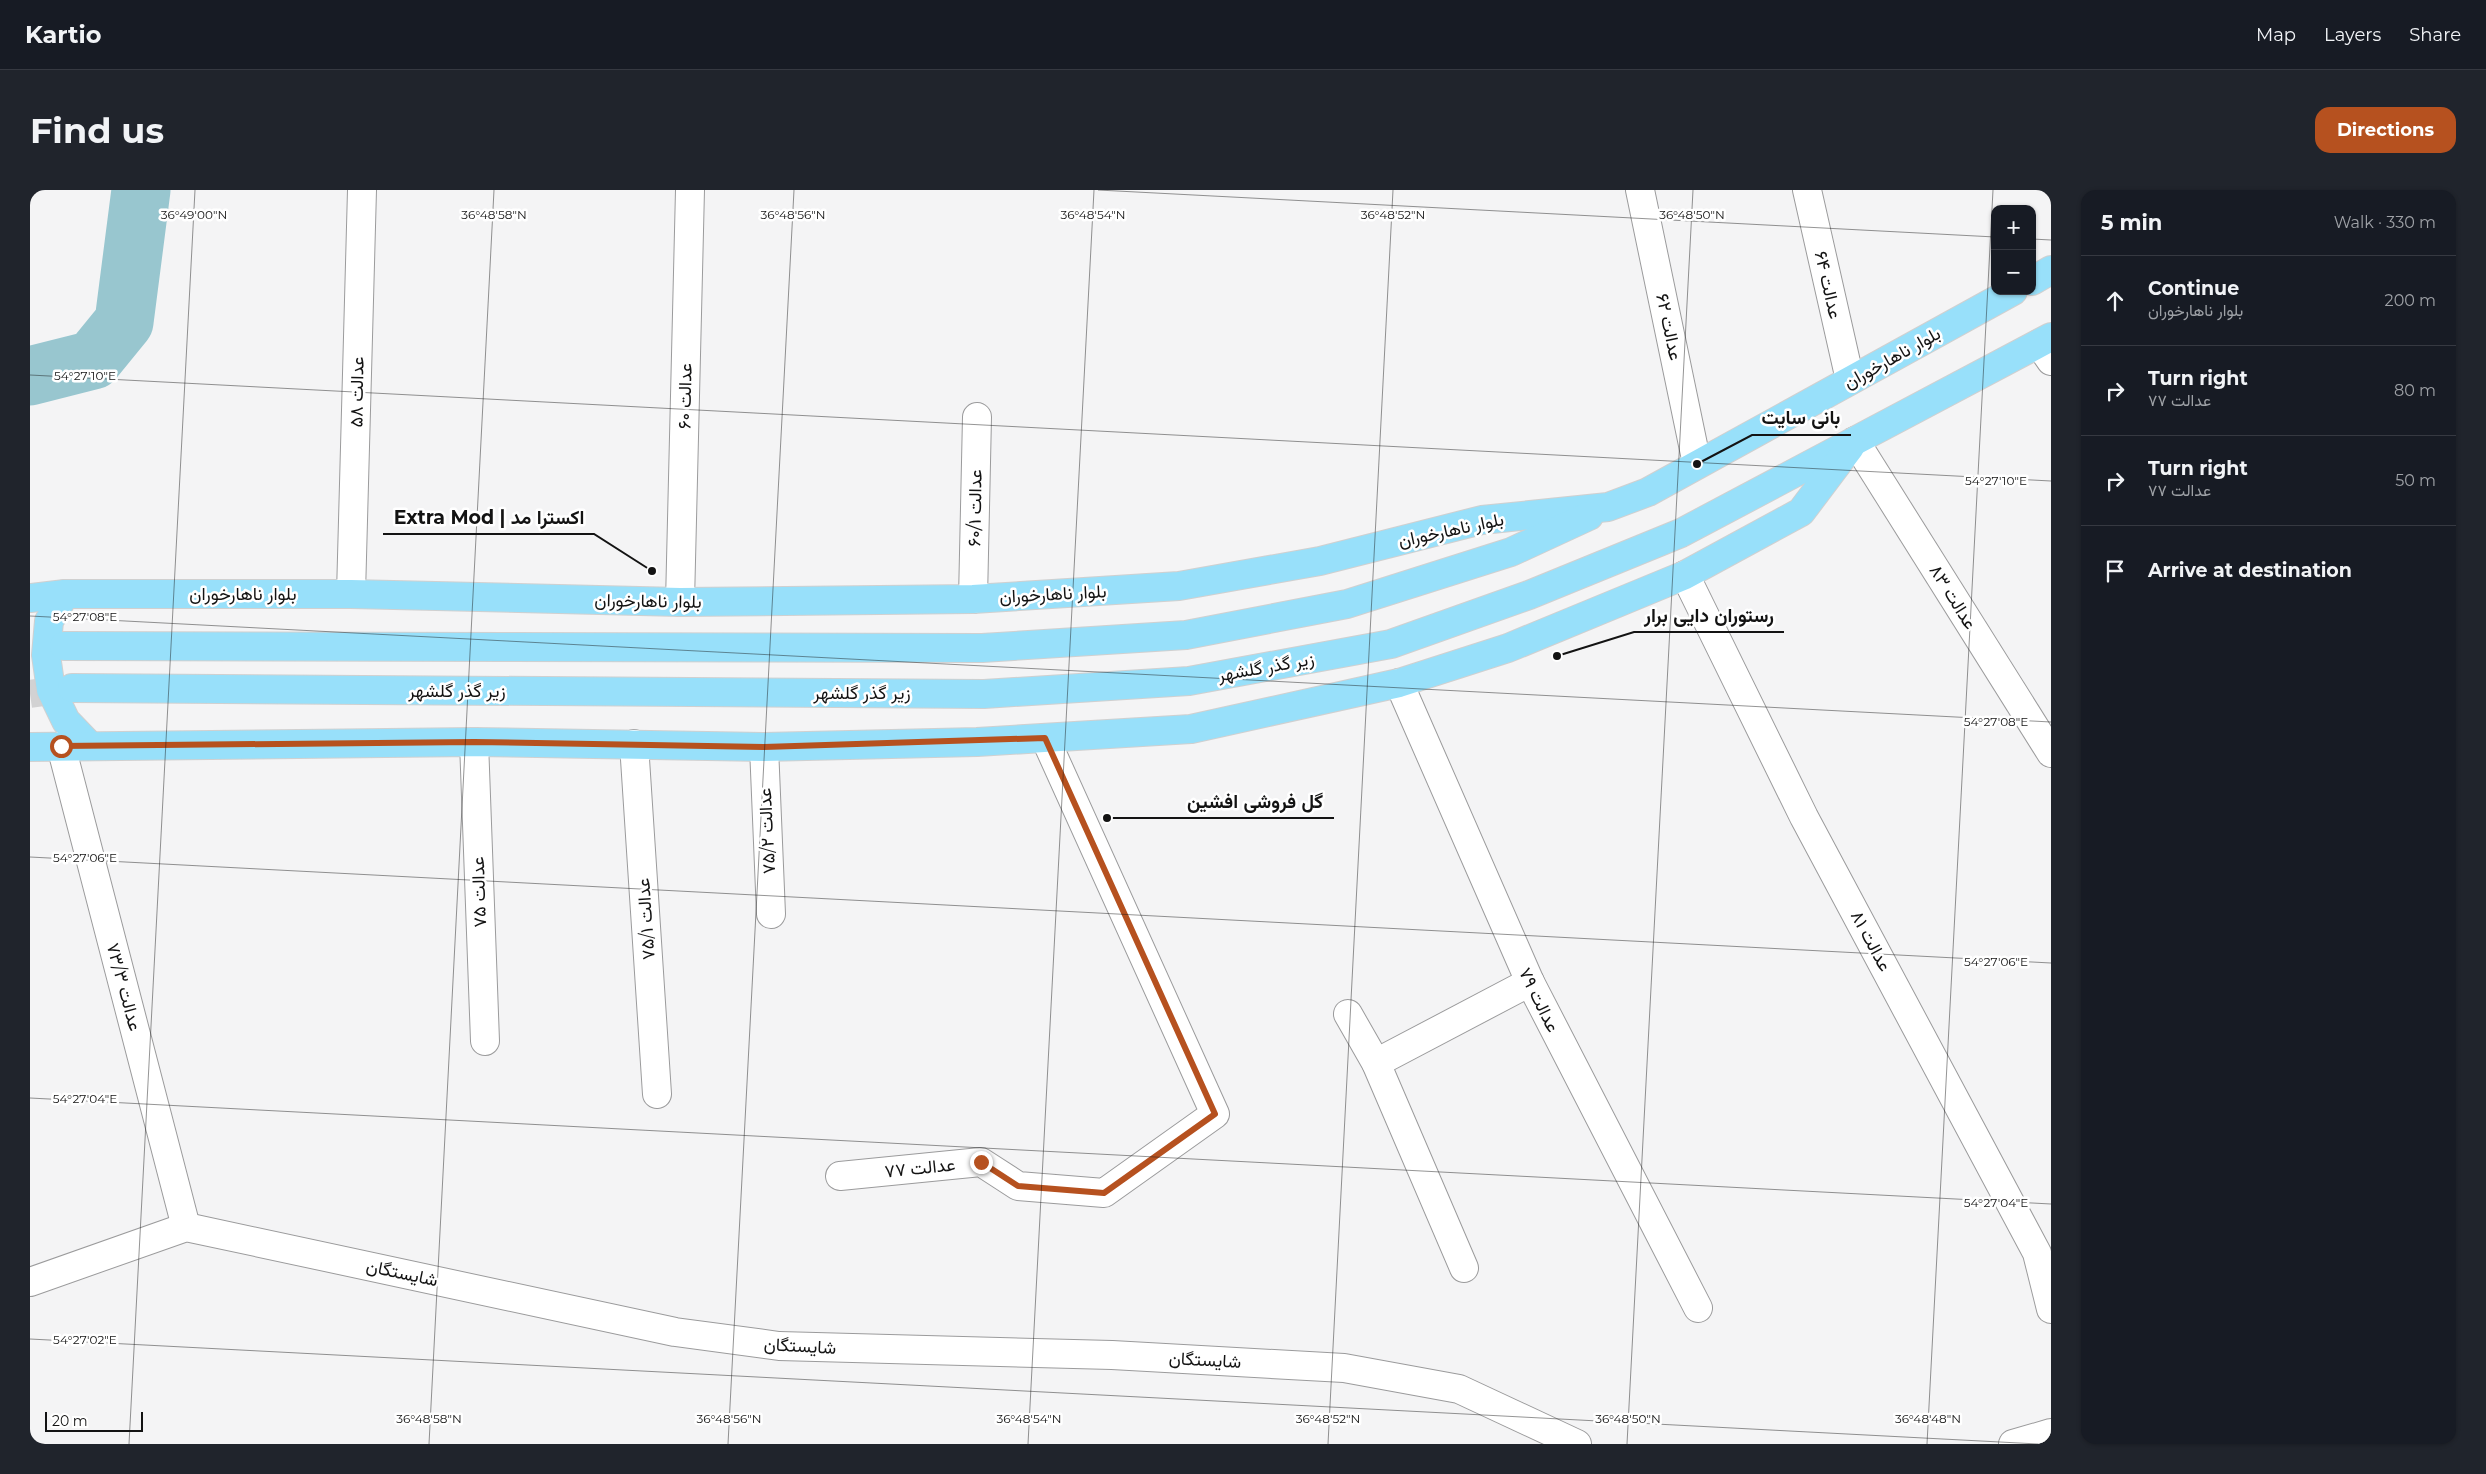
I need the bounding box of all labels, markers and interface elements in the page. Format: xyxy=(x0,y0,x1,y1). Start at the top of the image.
text: Kartio xyxy=(25,20,101,49)
text: Map xyxy=(2256,24,2296,46)
text: Layers xyxy=(2324,24,2381,46)
text: Share xyxy=(2409,24,2461,46)
button: Directions xyxy=(2315,107,2456,153)
text: Find us xyxy=(30,109,164,152)
map controls xyxy=(1991,205,2036,295)
button: + xyxy=(1991,205,2036,250)
text: 36°49'00"N xyxy=(161,207,227,222)
text: 36°48'58"N xyxy=(461,207,527,222)
text: 36°48'56"N xyxy=(761,207,825,222)
text: 36°48'54"N xyxy=(1060,207,1126,222)
text: 36°48'52"N xyxy=(1361,207,1425,222)
text: 36°48'50"N xyxy=(1659,207,1725,222)
text: 5 min xyxy=(2101,210,2162,235)
text: Walk · 330 m xyxy=(2334,213,2436,232)
street label: ۶۴ عدالت xyxy=(1810,249,1846,321)
button: − xyxy=(1991,250,2036,295)
text: Continue xyxy=(2148,277,2239,300)
icon: ahead xyxy=(2101,287,2129,315)
street label: عدالت ۶۲ xyxy=(1651,291,1687,363)
text: 200 m xyxy=(2385,291,2436,310)
text: بلوار ناهارخوران xyxy=(2148,301,2243,320)
street label: بلوار ناهارخوران xyxy=(1840,322,1944,394)
street label: عدالت ۵۸ xyxy=(345,356,369,428)
street label: عدالت ۶۰ xyxy=(673,363,697,429)
text: Turn right xyxy=(2148,367,2248,390)
text: 54°27'10"E xyxy=(54,368,116,383)
icon: right xyxy=(2101,377,2129,405)
text: 80 m xyxy=(2394,381,2436,400)
text: عدالت ۷۷ xyxy=(2148,391,2211,410)
callout: بانی سایت xyxy=(1752,401,1851,435)
text: بانی سایت xyxy=(1762,406,1840,429)
text: Turn right xyxy=(2148,457,2248,480)
icon: right xyxy=(2101,467,2129,495)
street label: ۶۰/۱ عدالت xyxy=(963,469,987,547)
text: 50 m xyxy=(2395,471,2436,490)
text: 54°27'10"E xyxy=(1965,473,2027,488)
text: عدالت ۷۷ xyxy=(2148,481,2211,500)
callout: Extra Mod | اکسترا مد xyxy=(383,500,594,534)
text: Extra Mod | اکسترا مد xyxy=(394,506,584,530)
street label: بلوار ناهارخوران xyxy=(1396,508,1506,552)
icon: arrive xyxy=(2101,557,2129,585)
text: Arrive at destination xyxy=(2148,559,2352,582)
street label: ۸۳ عدالت xyxy=(1925,561,1981,633)
street label: بلوار ناهارخوران xyxy=(999,580,1107,608)
street label: بلوار ناهارخوران xyxy=(189,583,297,605)
street label: بلوار ناهارخوران xyxy=(594,589,702,613)
callout: رستوران دایی برار xyxy=(1634,598,1784,632)
text: رستوران دایی برار xyxy=(1643,604,1774,628)
text: 54°27'08"E xyxy=(53,609,117,624)
street label: زیر گذر گلشهر xyxy=(1215,648,1316,686)
street label: زیر گذر گلشهر xyxy=(407,680,506,702)
street label: زیر گذر گلشهر xyxy=(812,682,911,704)
text: 54°27'08"E xyxy=(1964,714,2028,729)
route start xyxy=(50,735,73,758)
callout: گل فروشی افشین xyxy=(1177,784,1334,818)
street label: ۷۵/۲ عدالت xyxy=(754,787,780,875)
text: گل فروشی افشین xyxy=(1187,790,1323,814)
text: 54°27'06"E xyxy=(53,850,117,865)
street label: ۷۵ عدالت xyxy=(467,856,491,928)
street label: ۷۵/۱ عدالت xyxy=(632,877,660,961)
street label: عدالت ۸۱ xyxy=(1846,907,1896,975)
street label: ۷۳/۳ عدالت xyxy=(102,941,146,1033)
text: 54°27'06"E xyxy=(1964,954,2028,969)
street label: عدالت ۷۹ xyxy=(1514,964,1564,1036)
text: 54°27'04"E xyxy=(53,1091,117,1106)
route end xyxy=(970,1151,993,1174)
street label: عدالت ۷۷ xyxy=(884,1153,956,1183)
text: 54°27'04"E xyxy=(1964,1195,2028,1210)
street label: شایستگان xyxy=(364,1255,440,1291)
text: 54°27'02"E xyxy=(53,1332,117,1347)
street label: شایستگان xyxy=(763,1333,837,1359)
street label: شایستگان xyxy=(1168,1347,1242,1373)
scale bar xyxy=(45,1409,142,1432)
text: 36°48'58"N xyxy=(396,1411,462,1426)
text: 36°48'56"N xyxy=(697,1411,761,1426)
text: 36°48'54"N xyxy=(996,1411,1062,1426)
text: 36°48'52"N xyxy=(1296,1411,1360,1426)
text: 36°48'50"N xyxy=(1595,1411,1661,1426)
text: 36°48'48"N xyxy=(1895,1411,1961,1426)
text: 20 m xyxy=(52,1412,88,1430)

